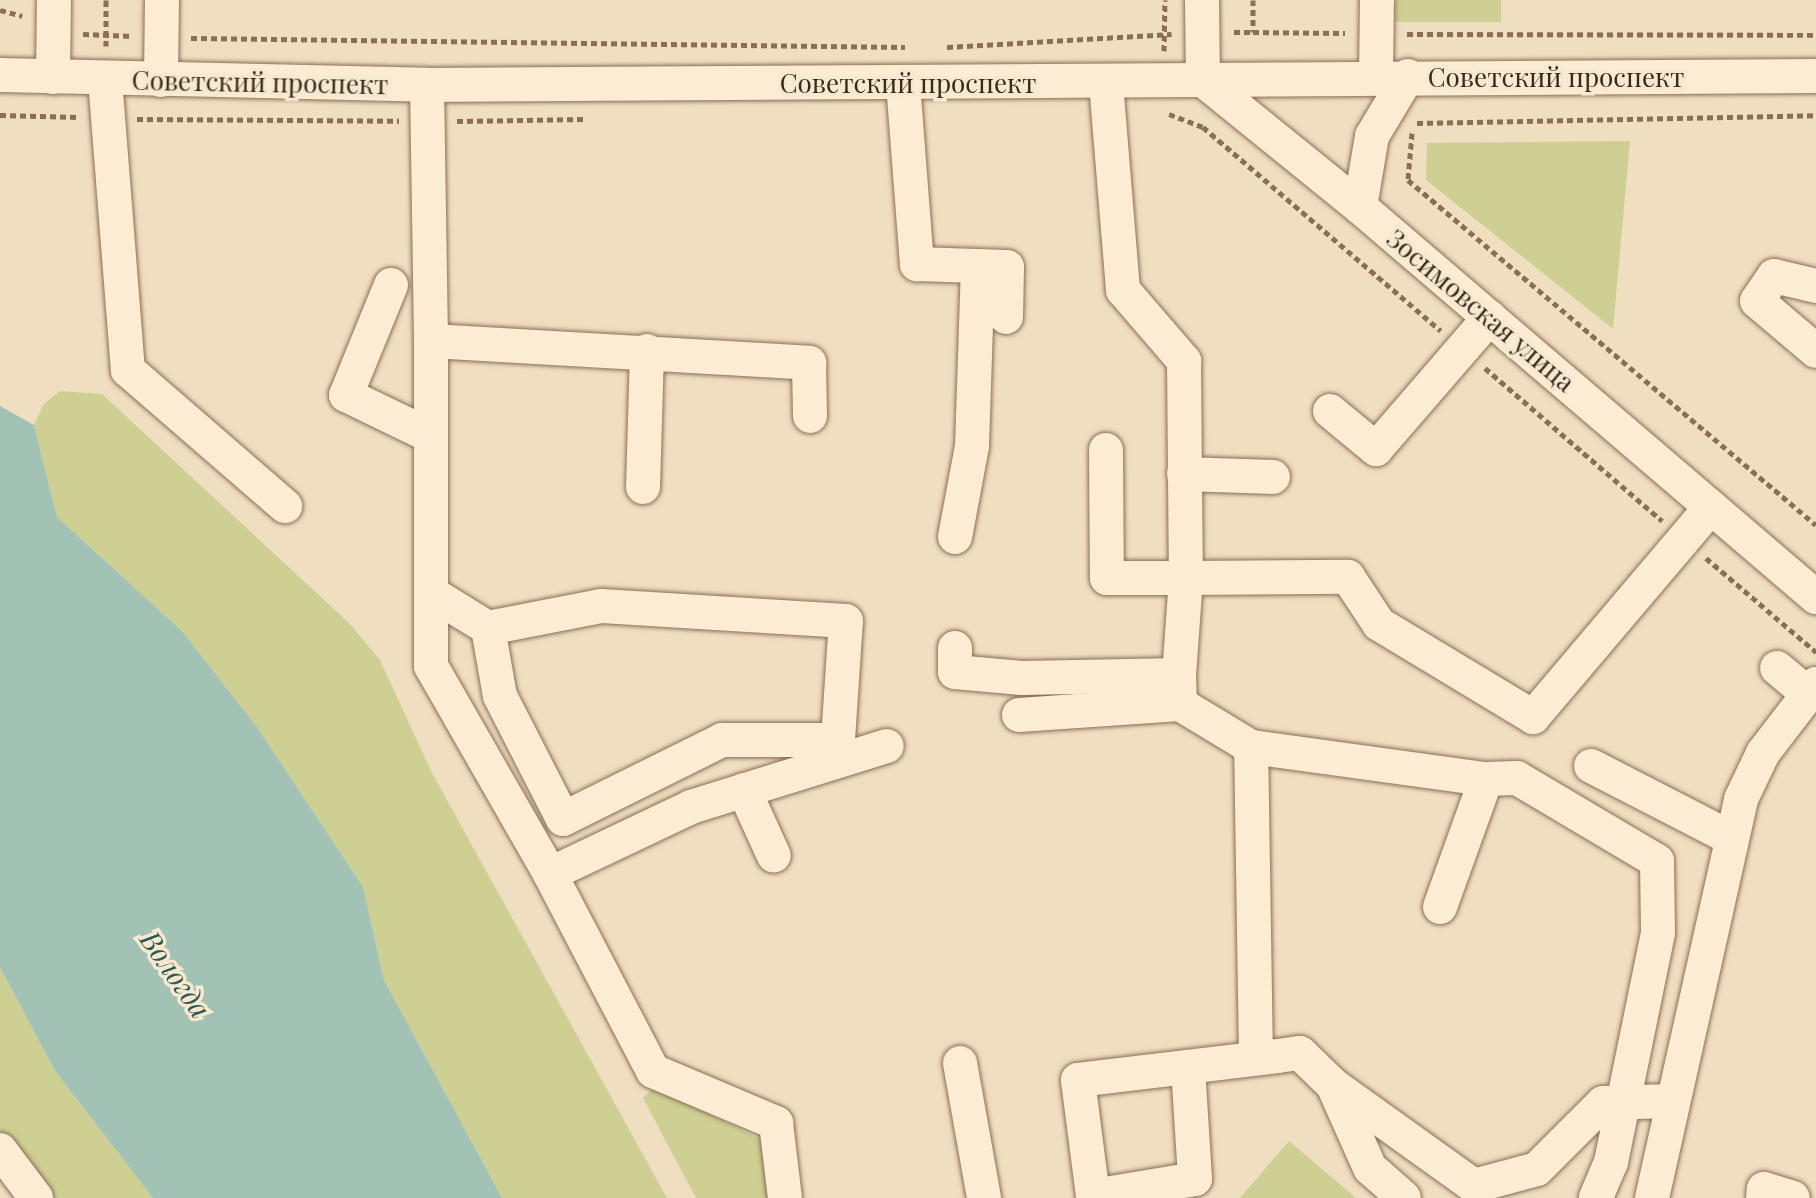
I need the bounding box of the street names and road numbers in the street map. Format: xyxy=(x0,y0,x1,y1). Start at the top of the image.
street label: Советский проспект xyxy=(1428,61,1684,93)
street label: Советский проспект xyxy=(131,64,389,100)
street label: Советский проспект xyxy=(780,67,1036,99)
street label: Зосимовская улица xyxy=(1381,222,1581,398)

